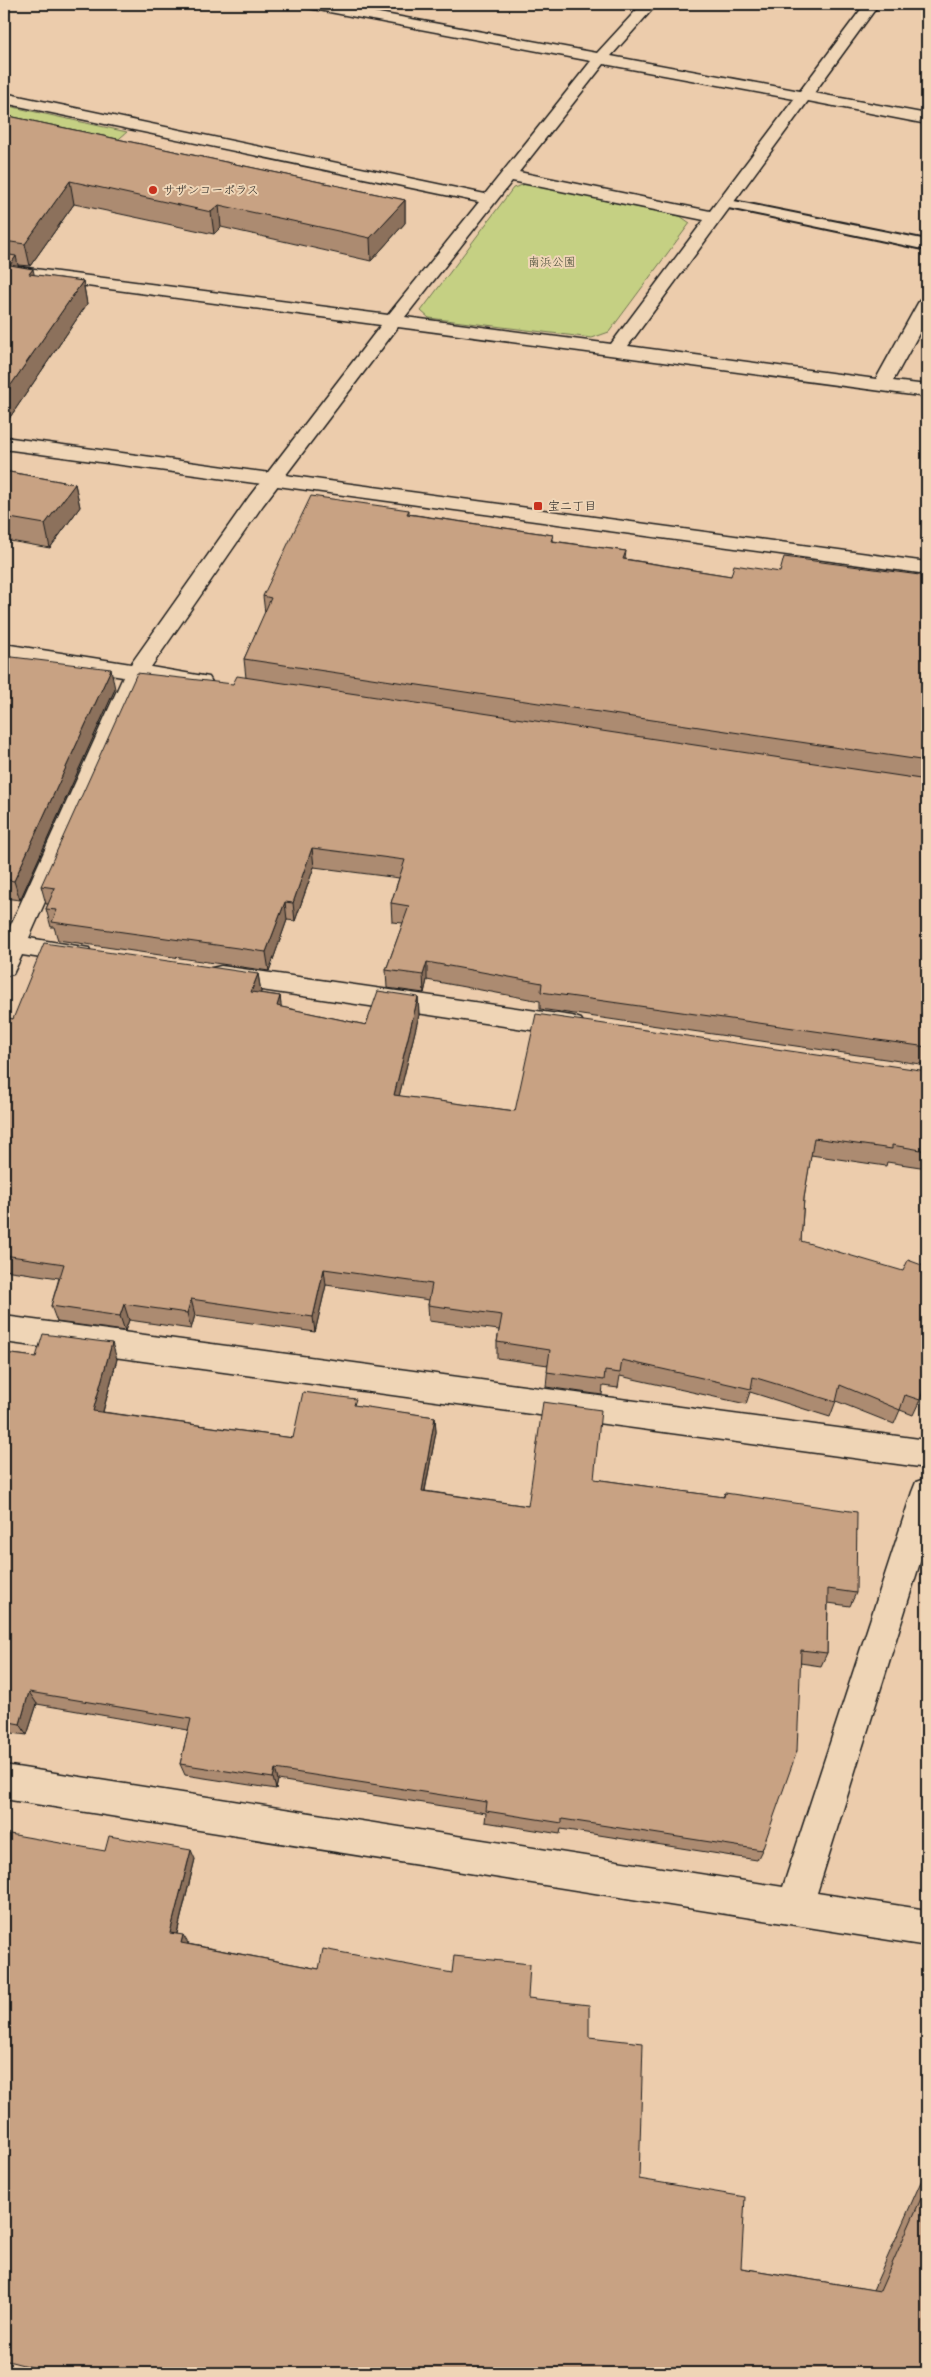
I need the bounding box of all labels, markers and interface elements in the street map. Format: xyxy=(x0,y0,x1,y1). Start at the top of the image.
place label: サザンコーポラス xyxy=(163,183,259,197)
marker: サザンコーポラス xyxy=(147,184,159,196)
park label: 南浜公園 xyxy=(528,255,576,269)
place label: 宝二丁目 xyxy=(548,499,596,513)
marker: 宝二丁目 xyxy=(532,500,544,512)

